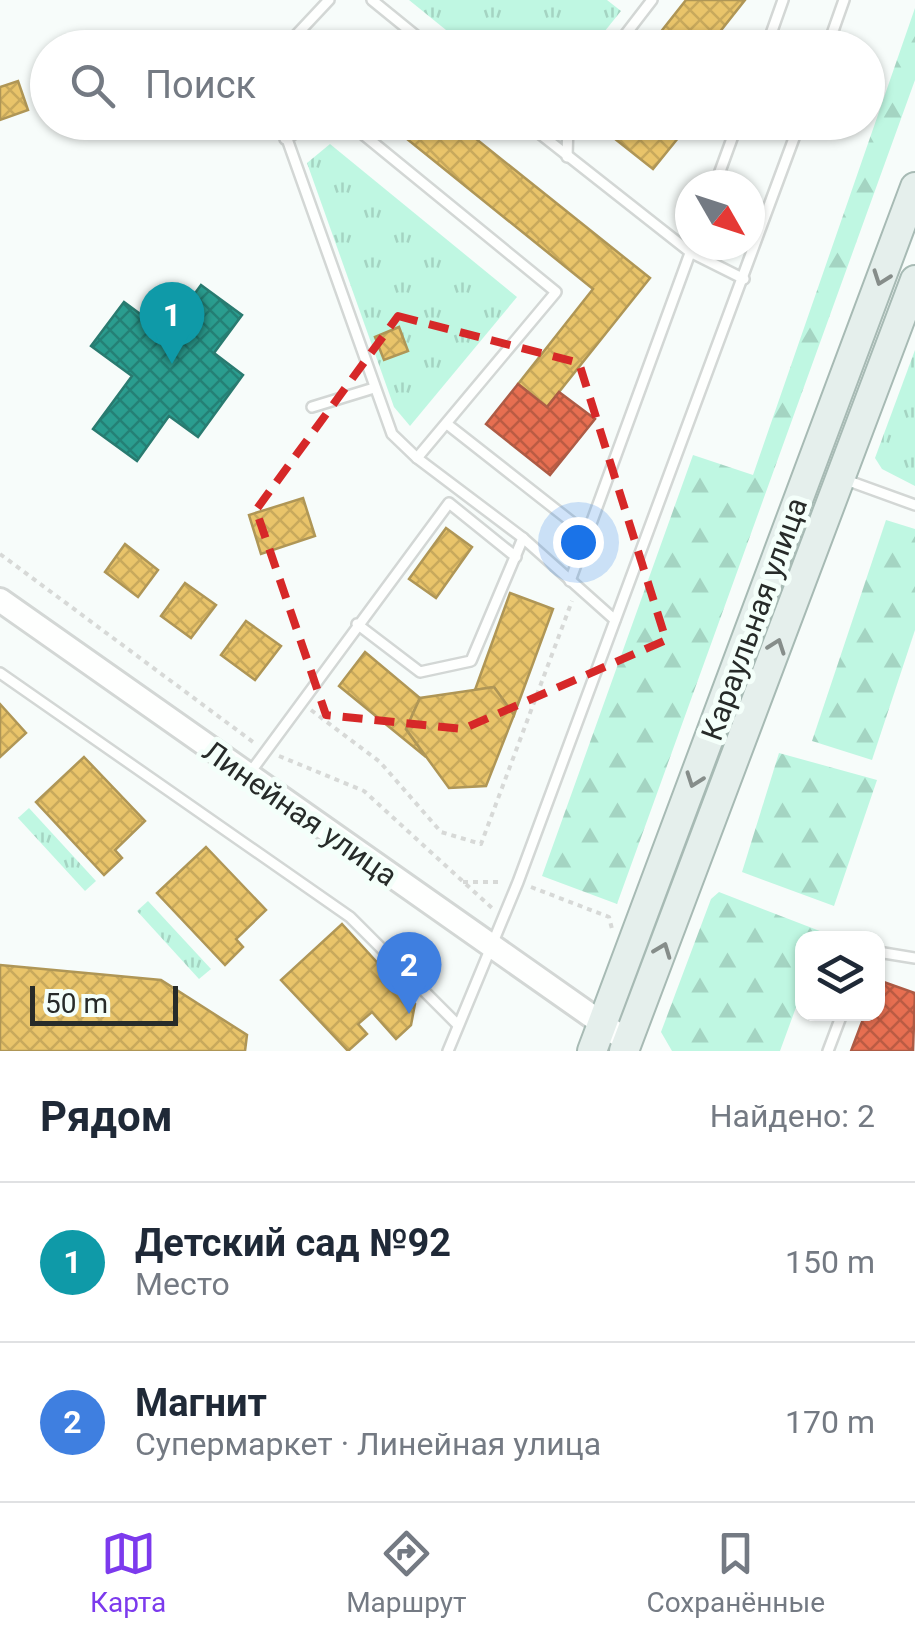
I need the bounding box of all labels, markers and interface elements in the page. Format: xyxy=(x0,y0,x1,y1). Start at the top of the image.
search box xyxy=(30,30,885,140)
icon: search xyxy=(65,58,120,113)
text: Поиск xyxy=(145,63,256,107)
north arrow xyxy=(675,170,765,260)
one-way arrow xyxy=(872,269,893,286)
pin: 1 xyxy=(140,282,204,364)
street label: Караульная улица xyxy=(694,493,814,745)
your location xyxy=(553,517,604,568)
one-way arrow xyxy=(765,638,786,655)
street label: Линейная улица xyxy=(196,733,404,893)
one-way arrow xyxy=(685,770,706,787)
map controls xyxy=(795,931,885,1021)
button: layers xyxy=(795,931,885,1021)
pin: 2 xyxy=(376,932,442,1014)
one-way arrow xyxy=(652,942,672,960)
scale bar xyxy=(30,981,178,1026)
text: 50 m xyxy=(45,987,108,1020)
text: Рядом xyxy=(40,1092,173,1141)
text: Найдено: 2 xyxy=(710,1097,875,1135)
text: Детский сад №92 xyxy=(135,1221,451,1265)
text: 1 xyxy=(63,1243,82,1281)
text: 150 m xyxy=(785,1243,875,1281)
text: Место xyxy=(135,1265,230,1303)
text: Магнит xyxy=(135,1381,267,1425)
text: 2 xyxy=(63,1403,82,1441)
text: 170 m xyxy=(785,1403,875,1441)
text: Супермаркет · Линейная улица xyxy=(135,1425,601,1463)
tab: Карта xyxy=(90,1526,166,1619)
tab: Маршрут xyxy=(346,1526,467,1619)
tab: Сохранённые xyxy=(646,1526,825,1619)

